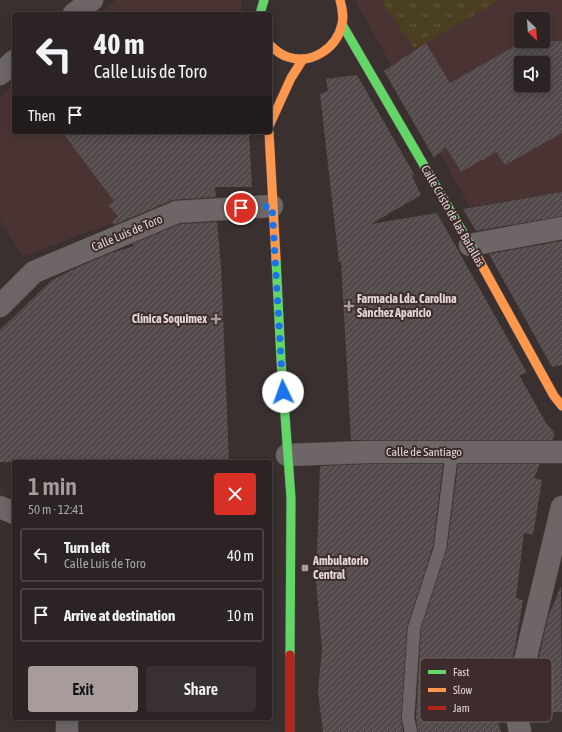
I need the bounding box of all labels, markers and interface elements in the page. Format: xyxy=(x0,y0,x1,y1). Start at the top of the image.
north arrow xyxy=(514,12,550,48)
map controls xyxy=(514,12,550,92)
icon: left xyxy=(28,28,80,80)
text: 40 m xyxy=(94,28,144,60)
button: sound xyxy=(514,56,550,92)
text: Calle Luis de Toro xyxy=(94,61,207,82)
icon: arrive xyxy=(64,104,86,126)
text: Then xyxy=(28,107,56,124)
street label: Calle Cristo de las Batallas xyxy=(418,163,488,269)
pin xyxy=(224,191,258,225)
icon: arrive xyxy=(230,197,252,219)
street label: Calle Luis de Toro xyxy=(89,212,165,254)
place label: Farmacia Lda. Carolina Sánchez Aparicio xyxy=(357,292,457,320)
marker: Farmacia Lda. Carolina Sánchez Aparicio xyxy=(344,301,354,311)
place label: Clínica Soquimex xyxy=(132,312,207,326)
marker: Clínica Soquimex xyxy=(210,313,222,325)
position arrow xyxy=(262,371,304,413)
street label: Calle de Santiago xyxy=(386,445,462,459)
text: 1 min xyxy=(28,473,77,500)
button: close xyxy=(214,473,256,515)
text: 50 m · 12:41 xyxy=(28,502,84,517)
text: Turn left xyxy=(64,539,110,556)
icon: left xyxy=(30,544,52,566)
text: 40 m xyxy=(227,547,254,564)
place label: Ambulatorio Central xyxy=(312,554,369,582)
text: Calle Luis de Toro xyxy=(64,556,146,571)
marker: Ambulatorio Central xyxy=(300,563,310,573)
icon: arrive xyxy=(30,604,52,626)
text: Arrive at destination xyxy=(64,607,175,624)
text: 10 m xyxy=(227,607,254,624)
legend xyxy=(420,658,552,722)
button: Exit xyxy=(28,666,138,712)
button: Share xyxy=(146,666,256,712)
text: Fast xyxy=(453,666,469,678)
text: Slow xyxy=(453,684,472,696)
text: Jam xyxy=(453,702,470,714)

